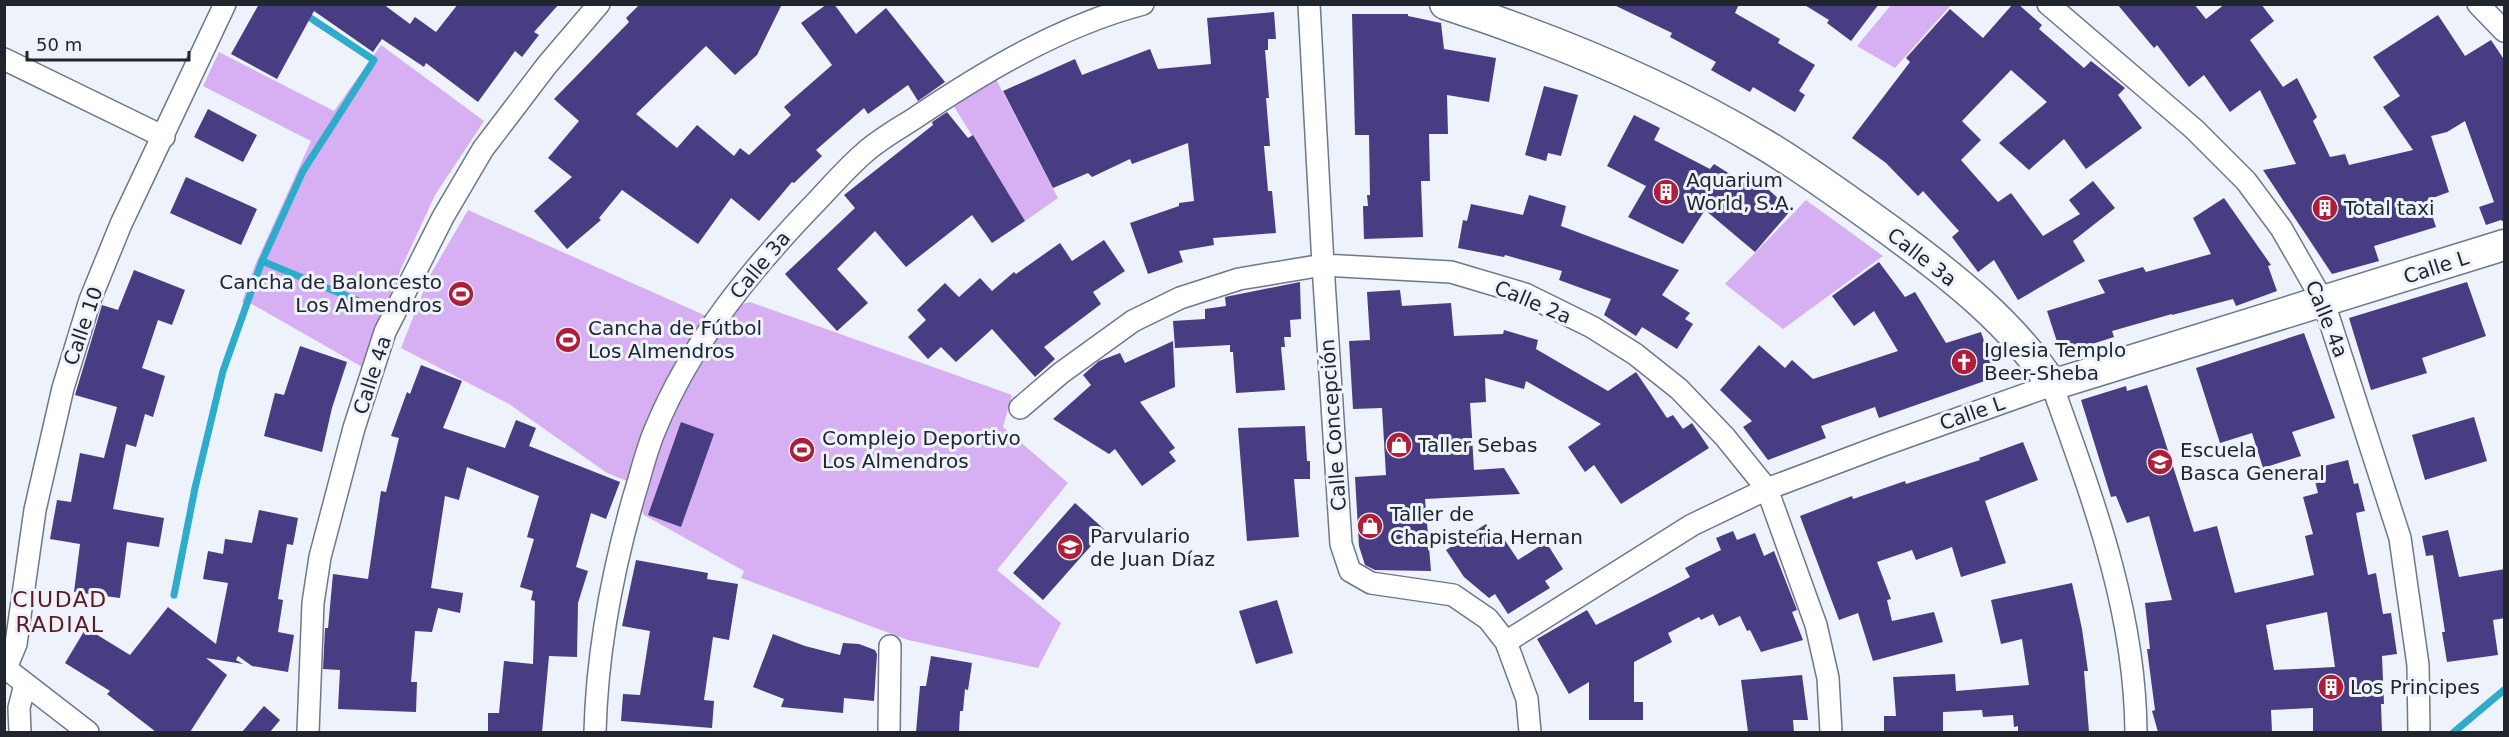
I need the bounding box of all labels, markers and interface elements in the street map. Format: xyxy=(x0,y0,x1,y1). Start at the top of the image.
scale bar xyxy=(27,24,189,62)
text: 50 m xyxy=(36,34,82,55)
place label: Aquarium World, S.A. xyxy=(1686,168,1795,215)
building icon: Aquarium World, S.A. xyxy=(1651,177,1681,207)
building icon: Total taxi xyxy=(2310,193,2340,223)
place label: Total taxi xyxy=(2343,196,2435,220)
street label: Calle 3a xyxy=(1883,223,1961,291)
street label: Calle 3a xyxy=(725,226,795,304)
street label: Calle L xyxy=(2400,245,2472,289)
place label: Cancha de Baloncesto Los Almendros xyxy=(219,270,442,317)
street label: Calle 2a xyxy=(1491,275,1575,329)
street label: Calle 4a xyxy=(2301,277,2353,361)
sports icon: Cancha de Baloncesto Los Almendros xyxy=(446,279,476,309)
street label: Calle 10 xyxy=(58,284,108,368)
place label: Cancha de Fútbol Los Almendros xyxy=(588,316,762,363)
sports icon: Cancha de Fútbol Los Almendros xyxy=(553,325,583,355)
street label: Calle 4a xyxy=(348,333,396,417)
street label: Calle Concepción xyxy=(1315,338,1351,512)
place label: Iglesia Templo Beer-Sheba xyxy=(1984,338,2126,385)
church icon: Iglesia Templo Beer-Sheba xyxy=(1949,347,1979,377)
street label: Calle L xyxy=(1936,390,2008,435)
place label: Complejo Deportivo Los Almendros xyxy=(822,426,1021,473)
shop icon: Taller Sebas xyxy=(1384,430,1414,460)
place label: Taller Sebas xyxy=(1417,433,1538,457)
sports icon: Complejo Deportivo Los Almendros xyxy=(787,435,817,465)
place label: Escuela Basca General xyxy=(2180,438,2325,485)
school or university icon: Escuela Basca General xyxy=(2145,447,2175,477)
place label: Taller de Chapisteria Hernan xyxy=(1389,502,1583,549)
shop icon: Taller de Chapisteria Hernan xyxy=(1355,511,1385,541)
place label: Parvulario de Juan Díaz xyxy=(1090,524,1215,571)
school or university icon: Parvulario de Juan Díaz xyxy=(1055,532,1085,562)
district label: CIUDAD RADIAL xyxy=(12,587,108,637)
building icon: Los Principes xyxy=(2316,672,2346,702)
place label: Los Principes xyxy=(2350,675,2480,699)

